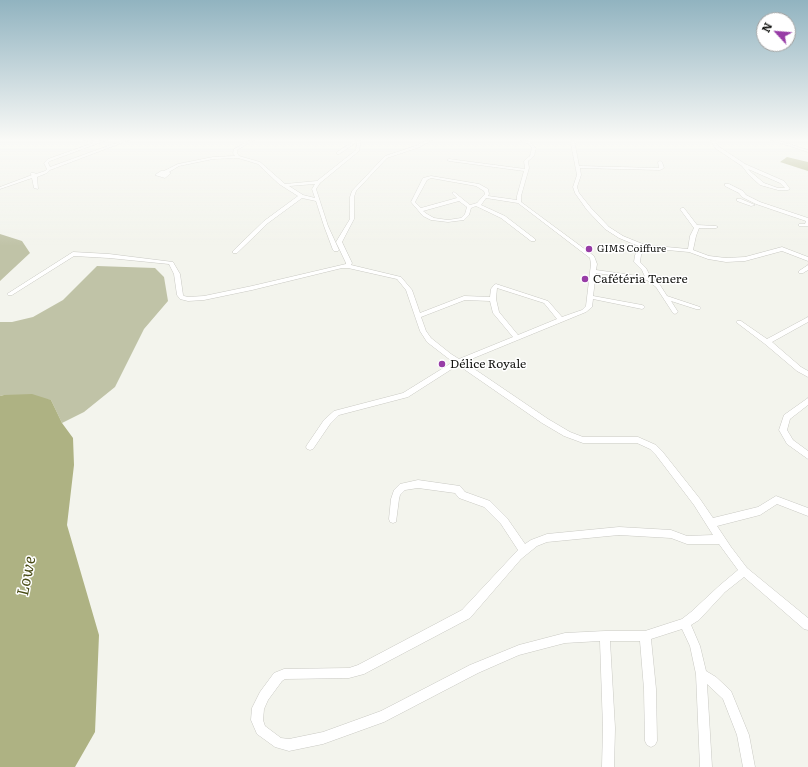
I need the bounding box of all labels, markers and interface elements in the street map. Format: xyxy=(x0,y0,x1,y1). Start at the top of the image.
north arrow xyxy=(756,12,796,52)
text: N xyxy=(757,20,775,35)
place label: GIMS Coiffure xyxy=(597,243,666,255)
marker: GIMS Coiffure xyxy=(584,244,594,254)
place label: Cafétéria Tenere xyxy=(593,272,688,286)
marker: Cafétéria Tenere xyxy=(580,274,590,284)
place label: Délice Royale xyxy=(450,357,526,371)
marker: Délice Royale xyxy=(437,359,447,369)
water label: Lowe xyxy=(14,555,40,597)

